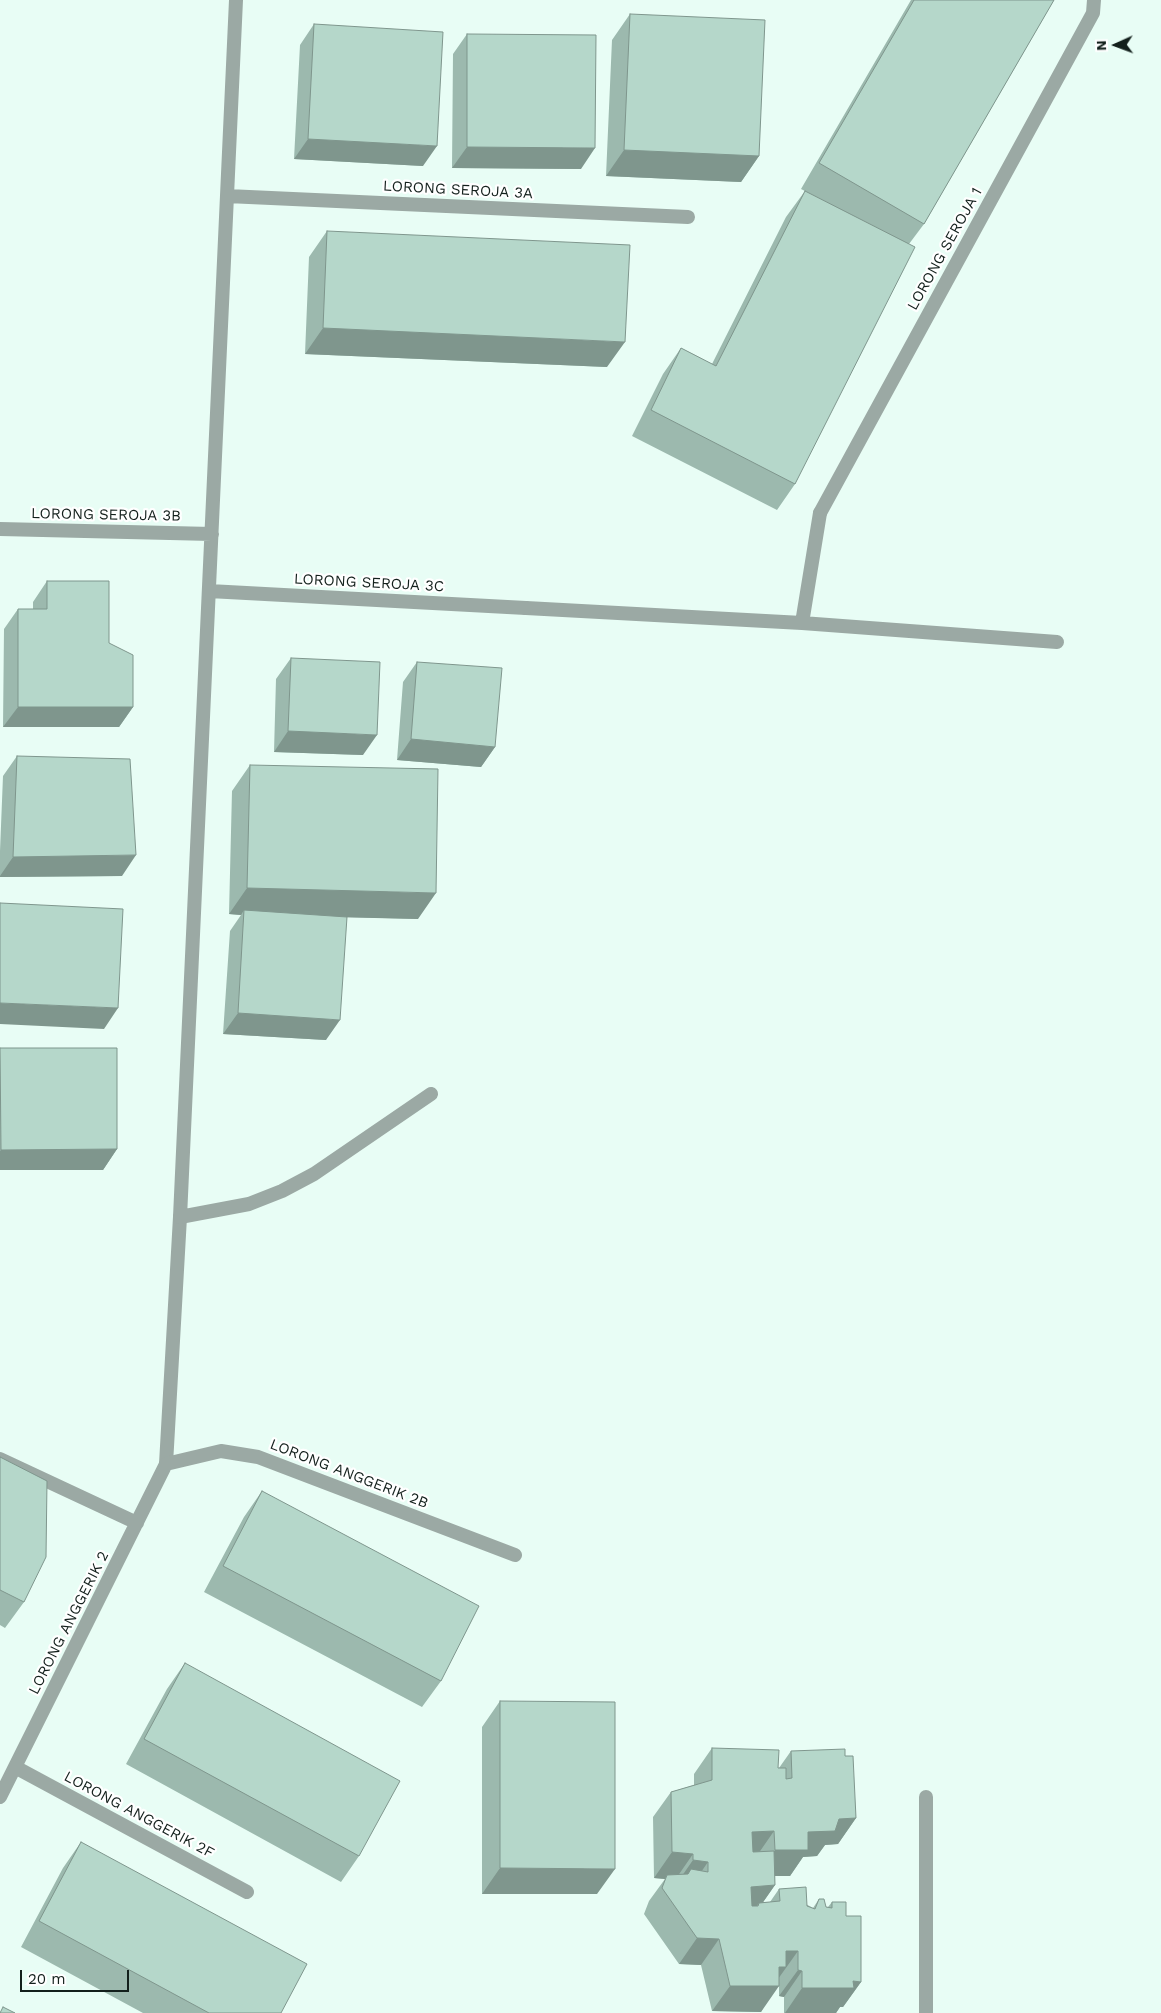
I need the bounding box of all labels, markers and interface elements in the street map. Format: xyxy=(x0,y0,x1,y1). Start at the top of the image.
north arrow xyxy=(1091,20,1141,70)
text: N xyxy=(1093,40,1109,51)
street label: LORONG SEROJA 3A xyxy=(383,177,533,203)
street label: LORONG SEROJA 1 xyxy=(904,185,986,313)
street label: LORONG SEROJA 3B xyxy=(31,505,181,525)
street label: LORONG SEROJA 3C xyxy=(293,570,445,596)
street label: LORONG ANGGERIK 2B xyxy=(267,1435,431,1513)
street label: LORONG ANGGERIK 2 xyxy=(25,1548,113,1698)
street label: LORONG ANGGERIK 2F xyxy=(61,1768,217,1862)
scale bar xyxy=(22,1960,131,1992)
text: 20 m xyxy=(28,1970,66,1988)

